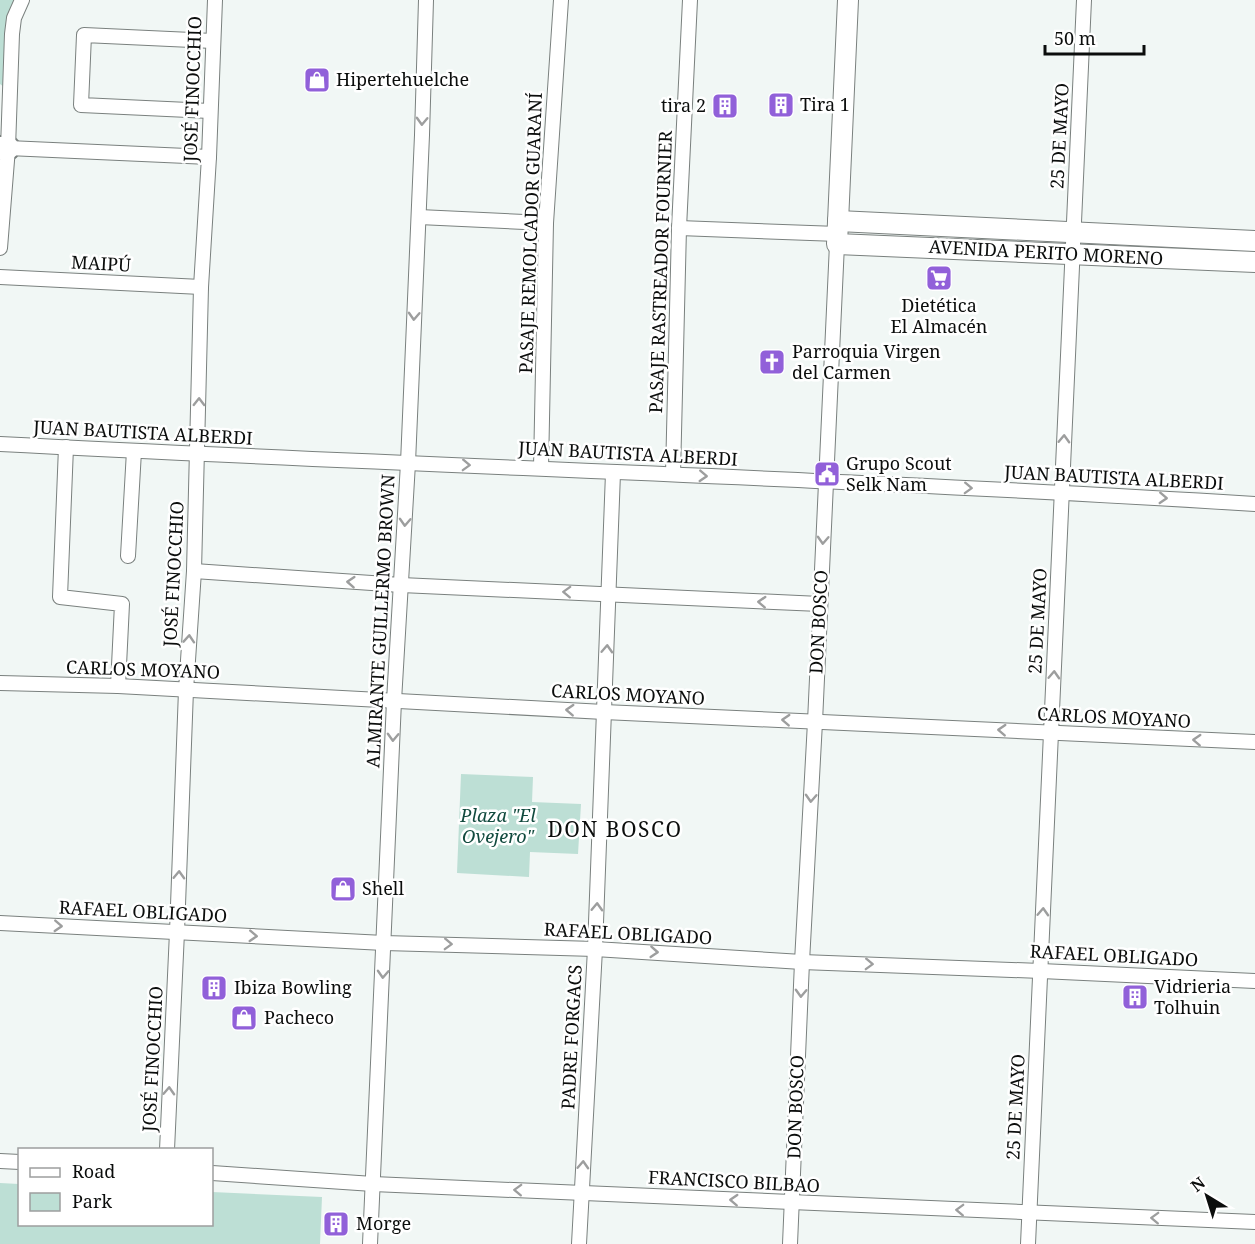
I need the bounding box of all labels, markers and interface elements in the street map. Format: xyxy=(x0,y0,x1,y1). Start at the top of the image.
street label: JOSÉ FINOCCHIO xyxy=(177,16,207,163)
scale bar xyxy=(1045,18,1144,56)
text: 50 m xyxy=(1054,26,1096,50)
shop icon: Hipertehuelche xyxy=(302,65,332,95)
place label: Hipertehuelche xyxy=(336,67,469,91)
street label: 25 DE MAYO xyxy=(1044,82,1074,190)
building icon: Tira 1 xyxy=(766,90,796,120)
building icon: tira 2 xyxy=(710,91,740,121)
street label: PASAJE REMOLCADOR GUARANÍ xyxy=(513,92,547,374)
place label: Tira 1 xyxy=(800,92,850,116)
place label: tira 2 xyxy=(661,93,706,117)
one-way arrow xyxy=(416,117,429,126)
street label: PASAJE RASTREADOR FOURNIER xyxy=(643,130,677,414)
street label: AVENIDA PERITO MORENO xyxy=(928,234,1164,270)
street label: MAIPÚ xyxy=(70,249,132,277)
supermarket icon: Dietética El Almacén xyxy=(924,263,954,293)
place label: Dietética El Almacén xyxy=(891,293,988,338)
one-way arrow xyxy=(408,312,421,321)
place label: Parroquia Virgen del Carmen xyxy=(792,339,941,384)
church icon: Parroquia Virgen del Carmen xyxy=(757,347,787,377)
one-way arrow xyxy=(192,397,205,406)
street label: JUAN BAUTISTA ALBERDI xyxy=(32,414,253,450)
one-way arrow xyxy=(1058,434,1071,443)
street label: JUAN BAUTISTA ALBERDI xyxy=(517,435,738,471)
place label: Grupo Scout Selk Nam xyxy=(846,451,952,496)
one-way arrow xyxy=(462,459,471,472)
public building icon: Grupo Scout Selk Nam xyxy=(812,459,842,489)
street label: JUAN BAUTISTA ALBERDI xyxy=(1003,459,1224,495)
one-way arrow xyxy=(698,469,707,482)
street label: ALMIRANTE GUILLERMO BROWN xyxy=(360,473,400,768)
one-way arrow xyxy=(964,482,973,494)
one-way arrow xyxy=(1158,491,1167,504)
street label: JOSÉ FINOCCHIO xyxy=(157,500,189,649)
one-way arrow xyxy=(398,517,411,526)
one-way arrow xyxy=(817,536,830,545)
street label: 25 DE MAYO xyxy=(1022,567,1052,675)
street label: DON BOSCO xyxy=(803,569,833,675)
one-way arrow xyxy=(347,576,356,589)
one-way arrow xyxy=(562,586,571,599)
one-way arrow xyxy=(757,595,766,608)
one-way arrow xyxy=(183,634,196,643)
one-way arrow xyxy=(600,645,613,654)
street label: CARLOS MOYANO xyxy=(66,654,220,684)
one-way arrow xyxy=(1048,671,1061,680)
street label: CARLOS MOYANO xyxy=(550,678,706,710)
street label: CARLOS MOYANO xyxy=(1036,701,1192,733)
one-way arrow xyxy=(566,704,575,717)
one-way arrow xyxy=(782,714,791,727)
one-way arrow xyxy=(997,724,1006,737)
one-way arrow xyxy=(386,733,399,742)
one-way arrow xyxy=(1192,733,1201,746)
one-way arrow xyxy=(804,794,817,803)
park label: Plaza "El Ovejero" xyxy=(459,803,536,848)
district label: DON BOSCO xyxy=(547,815,683,843)
one-way arrow xyxy=(172,871,185,880)
shop icon: Shell xyxy=(328,874,358,904)
place label: Shell xyxy=(362,876,404,900)
street label: RAFAEL OBLIGADO xyxy=(58,895,228,927)
one-way arrow xyxy=(590,902,603,911)
one-way arrow xyxy=(1037,908,1050,917)
street label: RAFAEL OBLIGADO xyxy=(543,917,713,949)
one-way arrow xyxy=(54,919,63,932)
one-way arrow xyxy=(249,930,258,943)
one-way arrow xyxy=(443,938,452,951)
street label: RAFAEL OBLIGADO xyxy=(1029,939,1199,971)
one-way arrow xyxy=(649,946,658,959)
one-way arrow xyxy=(865,958,874,971)
street label: PADRE FORGACS xyxy=(555,964,587,1110)
one-way arrow xyxy=(376,970,389,979)
building icon: Ibiza Bowling xyxy=(199,973,229,1003)
place label: Vidrieria Tolhuin xyxy=(1154,974,1231,1019)
place label: Ibiza Bowling xyxy=(234,975,352,999)
building icon: Vidrieria Tolhuin xyxy=(1120,982,1150,1012)
street label: JOSÉ FINOCCHIO xyxy=(136,985,168,1134)
one-way arrow xyxy=(794,988,807,997)
shop icon: Pacheco xyxy=(229,1003,259,1033)
place label: Pacheco xyxy=(264,1005,334,1029)
street label: 25 DE MAYO xyxy=(1000,1053,1030,1161)
street label: DON BOSCO xyxy=(781,1054,809,1159)
one-way arrow xyxy=(163,1087,176,1096)
legend xyxy=(18,1148,213,1226)
text: Road xyxy=(72,1159,115,1183)
one-way arrow xyxy=(576,1160,589,1169)
street label: FRANCISCO BILBAO xyxy=(647,1165,821,1197)
north arrow xyxy=(1177,1166,1237,1226)
text: N xyxy=(1186,1171,1210,1197)
one-way arrow xyxy=(513,1183,522,1196)
text: Park xyxy=(72,1189,112,1213)
one-way arrow xyxy=(729,1193,738,1206)
one-way arrow xyxy=(955,1203,964,1216)
building icon: Morge xyxy=(321,1209,351,1239)
place label: Morge xyxy=(356,1211,411,1235)
one-way arrow xyxy=(1150,1212,1159,1224)

